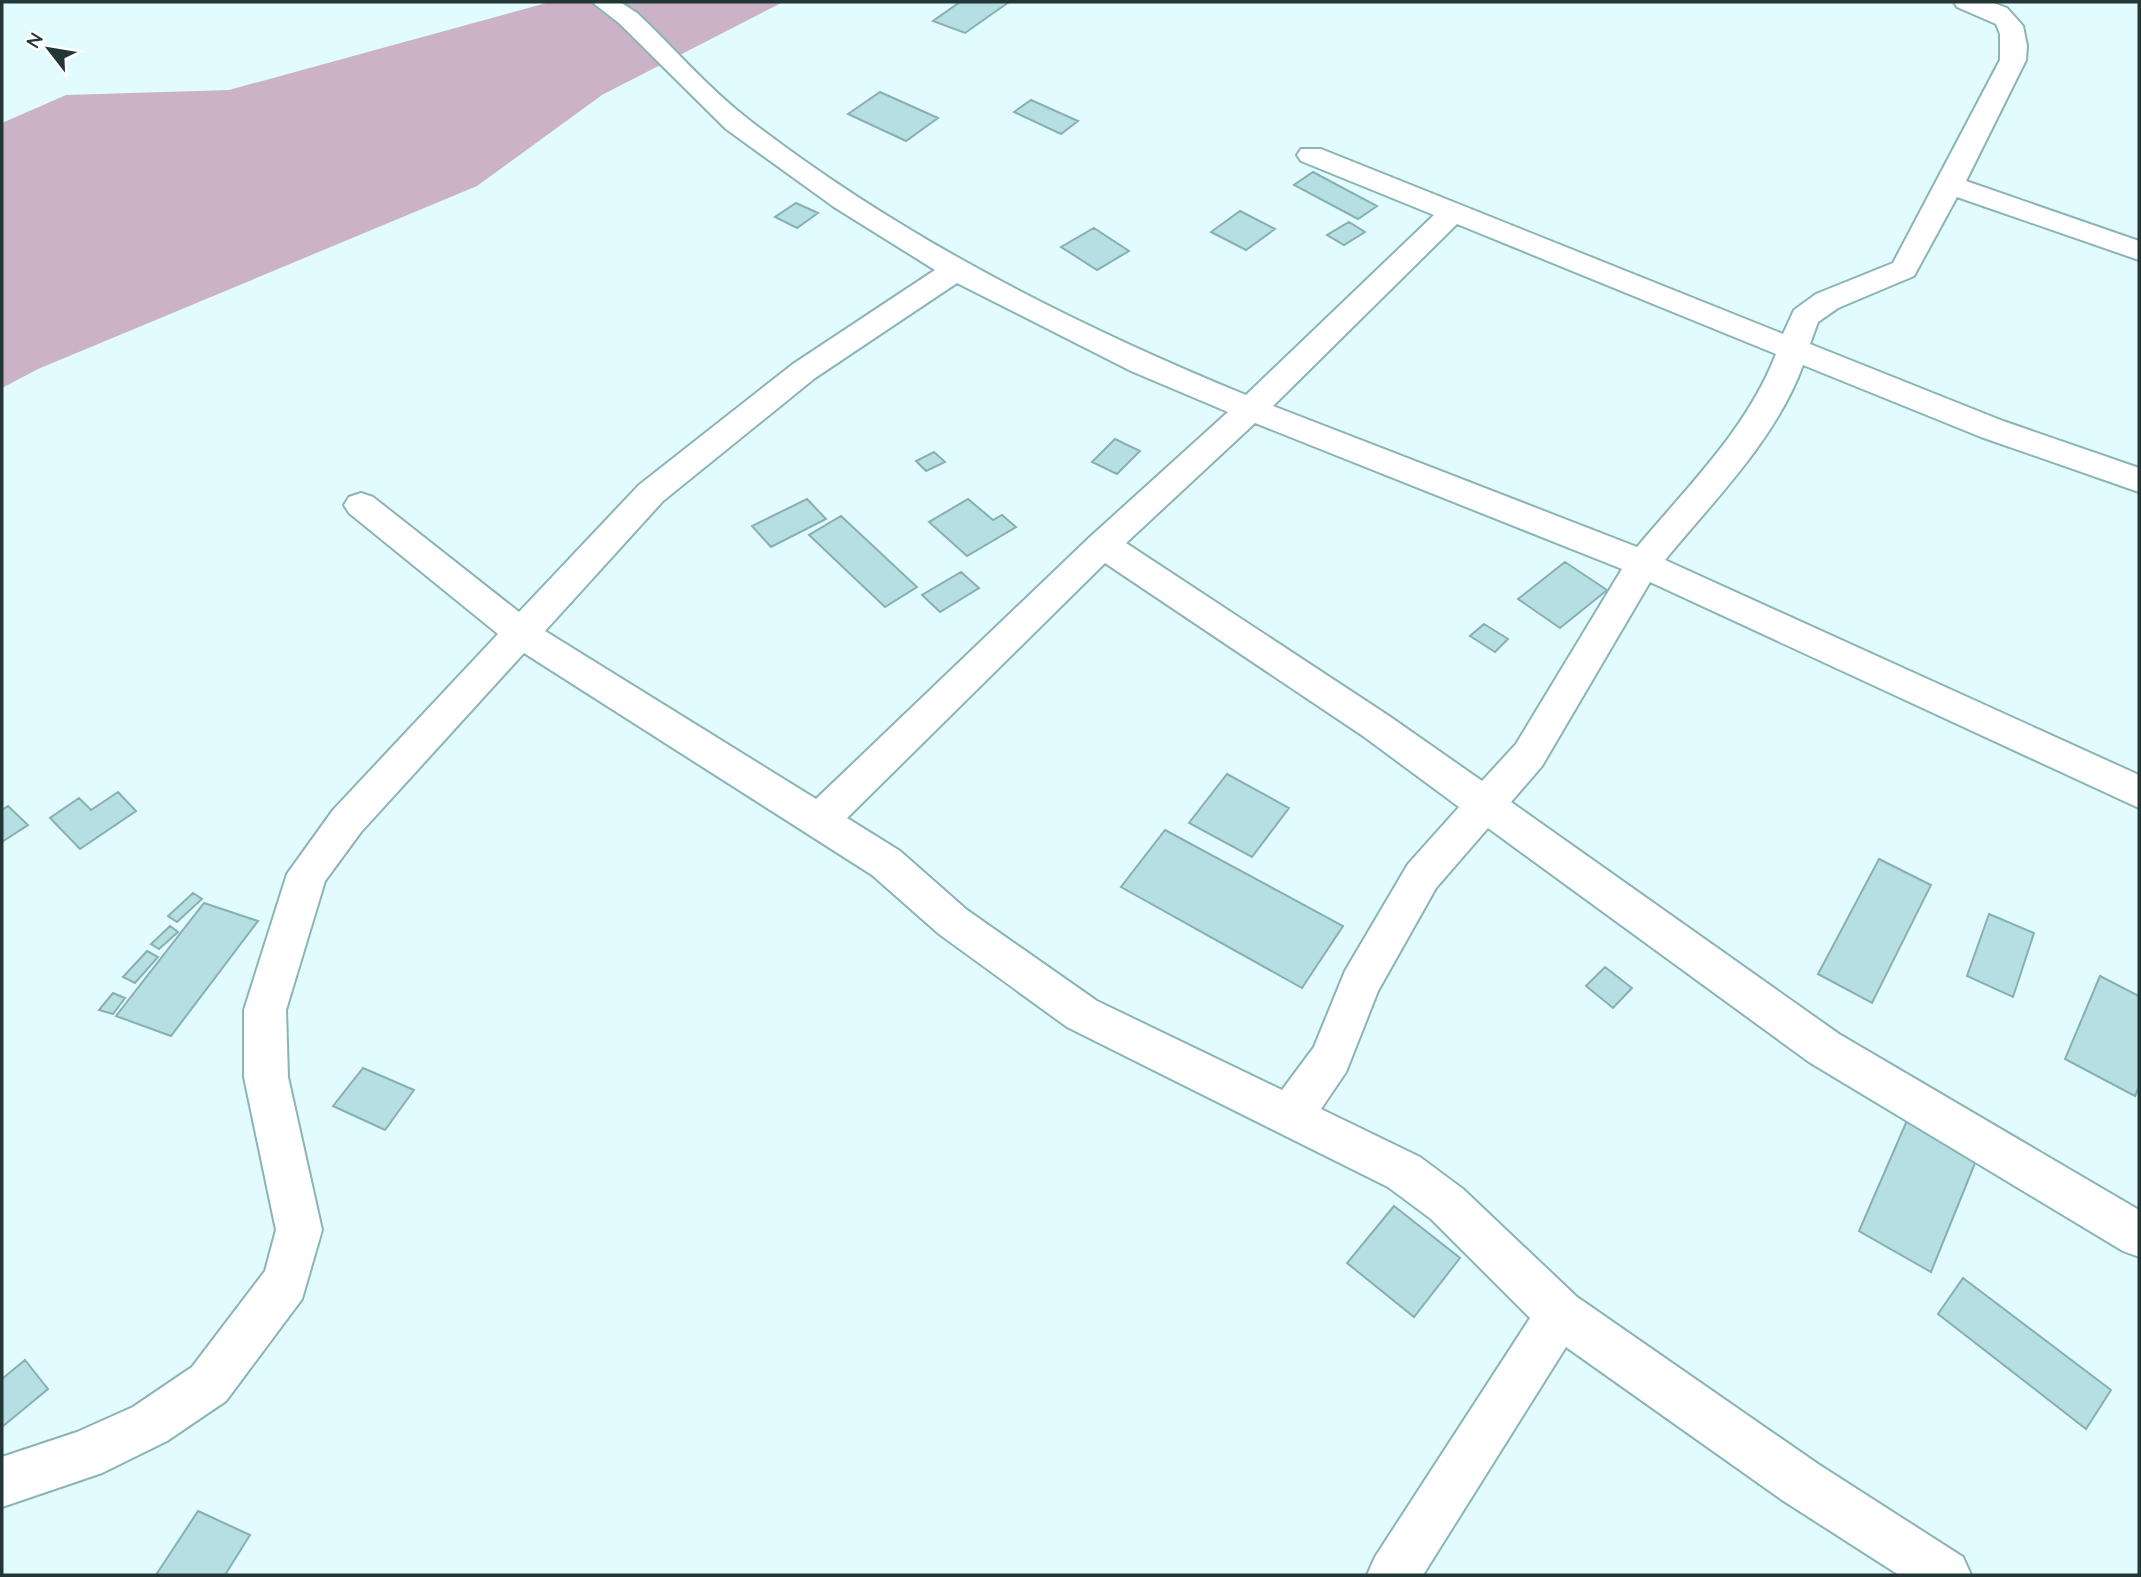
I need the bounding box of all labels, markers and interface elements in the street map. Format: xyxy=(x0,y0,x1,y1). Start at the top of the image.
north arrow xyxy=(14,14,84,84)
text: N xyxy=(21,28,48,52)

